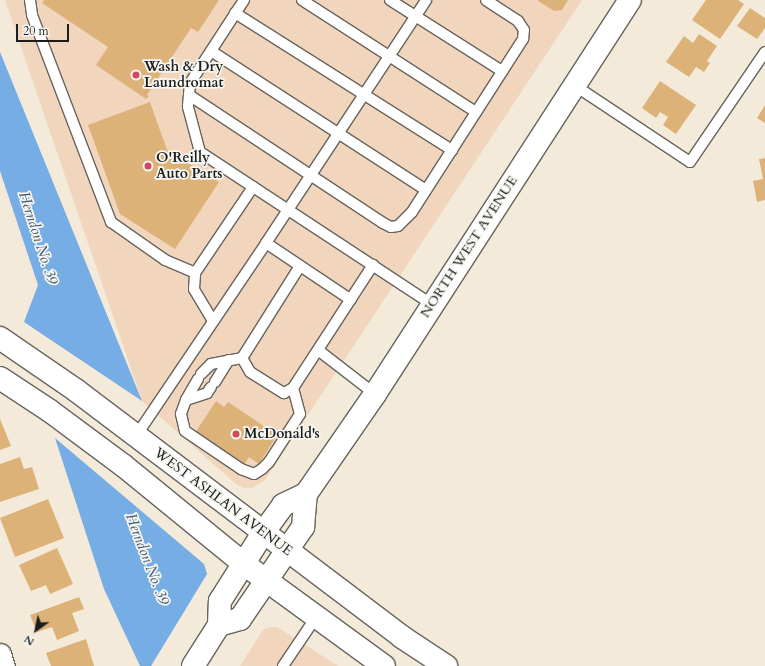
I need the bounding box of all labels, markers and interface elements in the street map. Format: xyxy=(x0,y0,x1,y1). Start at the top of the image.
scale bar xyxy=(18,16,71,42)
text: 20 m xyxy=(23,23,49,39)
place label: Wash & Dry Laundromat xyxy=(144,59,223,92)
marker: Wash & Dry Laundromat xyxy=(131,70,141,80)
place label: O'Reilly Auto Parts xyxy=(156,150,223,182)
marker: O'Reilly Auto Parts xyxy=(143,161,153,171)
street label: NORTH WEST AVENUE xyxy=(417,173,521,321)
water label: Herndon No. 39 xyxy=(15,189,61,287)
place label: McDonald's xyxy=(244,426,320,442)
marker: McDonald's xyxy=(231,429,241,439)
street label: WEST ASHLAN AVENUE xyxy=(151,444,295,560)
water label: Herndon No. 39 xyxy=(121,511,173,607)
north arrow xyxy=(16,610,56,650)
text: N xyxy=(21,632,37,649)

